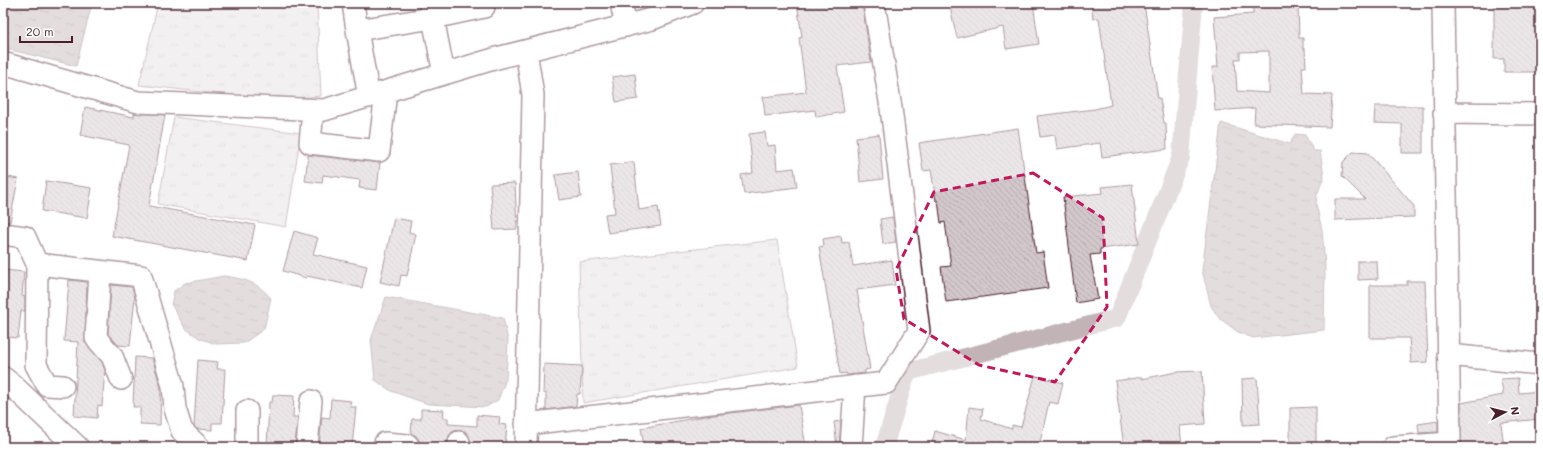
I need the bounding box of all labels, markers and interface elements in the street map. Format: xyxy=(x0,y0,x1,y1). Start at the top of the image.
scale bar xyxy=(20,18,72,44)
text: 20 m xyxy=(26,23,54,39)
north arrow xyxy=(1485,392,1525,432)
text: N xyxy=(1507,406,1523,416)

